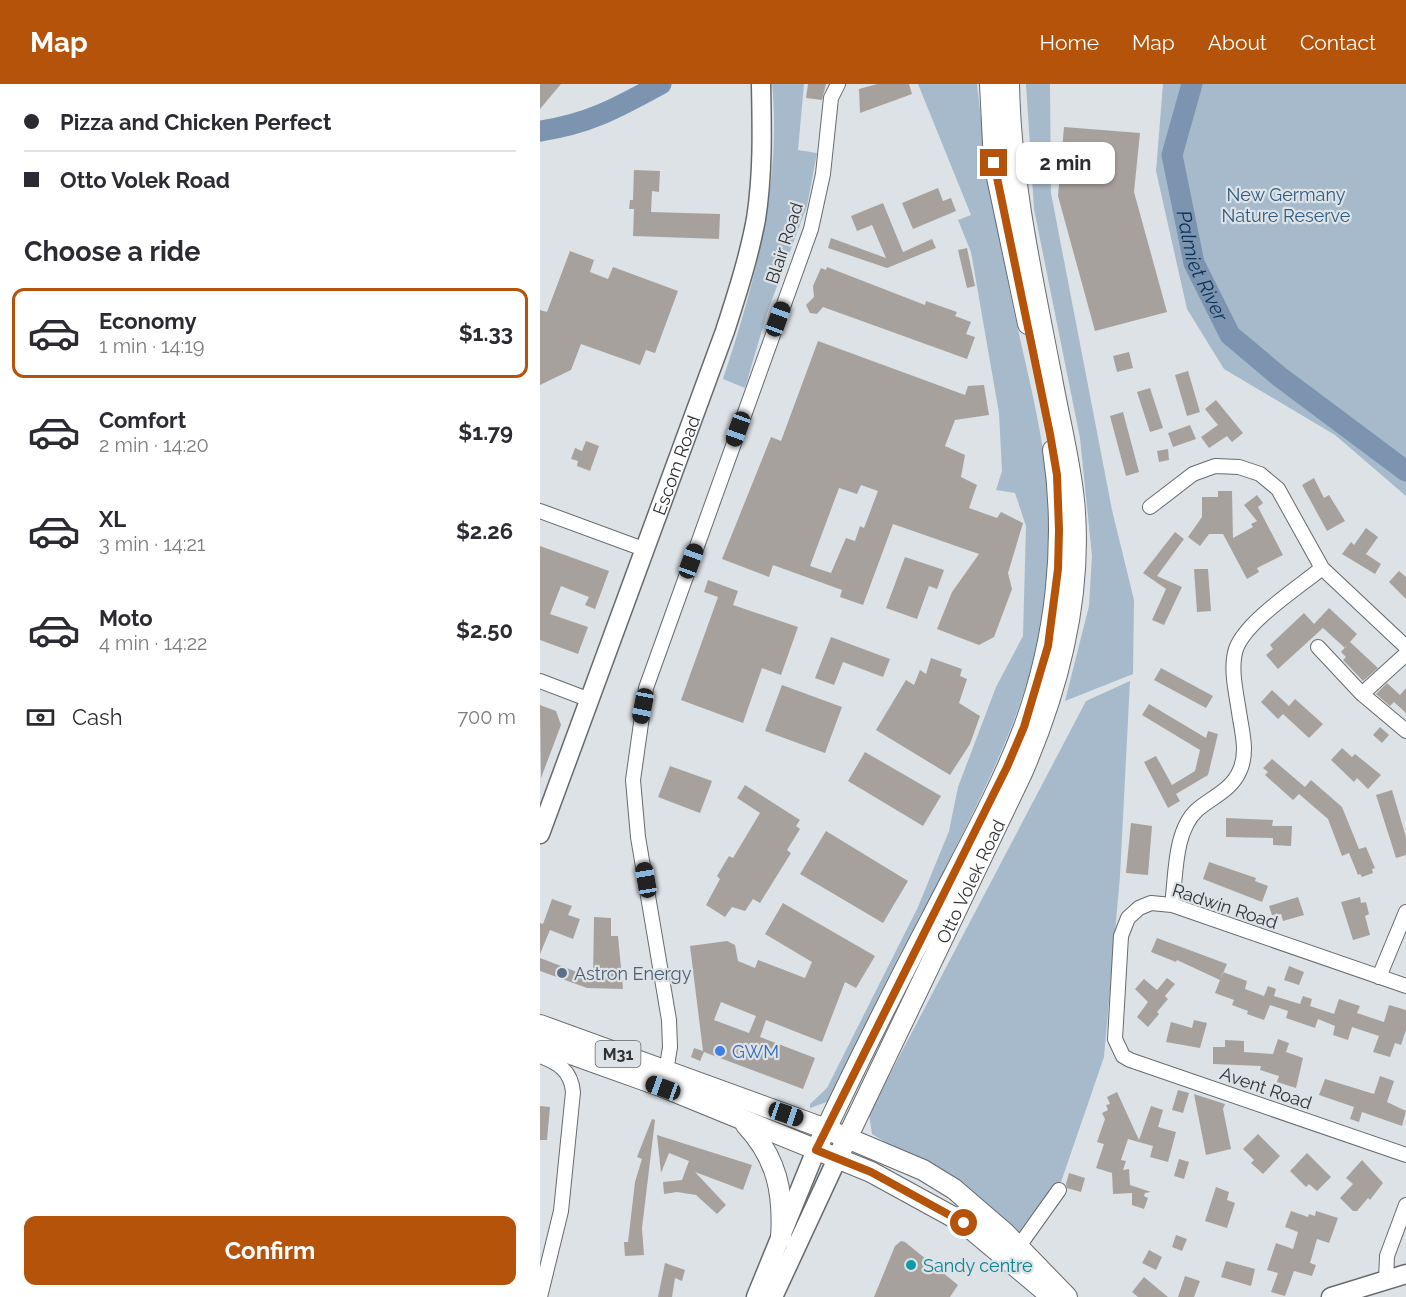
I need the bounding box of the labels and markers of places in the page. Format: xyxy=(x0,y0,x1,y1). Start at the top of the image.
place label: Astron Energy xyxy=(574,963,692,984)
marker: Astron Energy xyxy=(555,966,569,980)
place label: GWM xyxy=(732,1041,779,1062)
marker: GWM xyxy=(713,1044,727,1058)
place label: Sandy centre xyxy=(923,1255,1033,1276)
marker: Sandy centre xyxy=(904,1258,918,1272)

